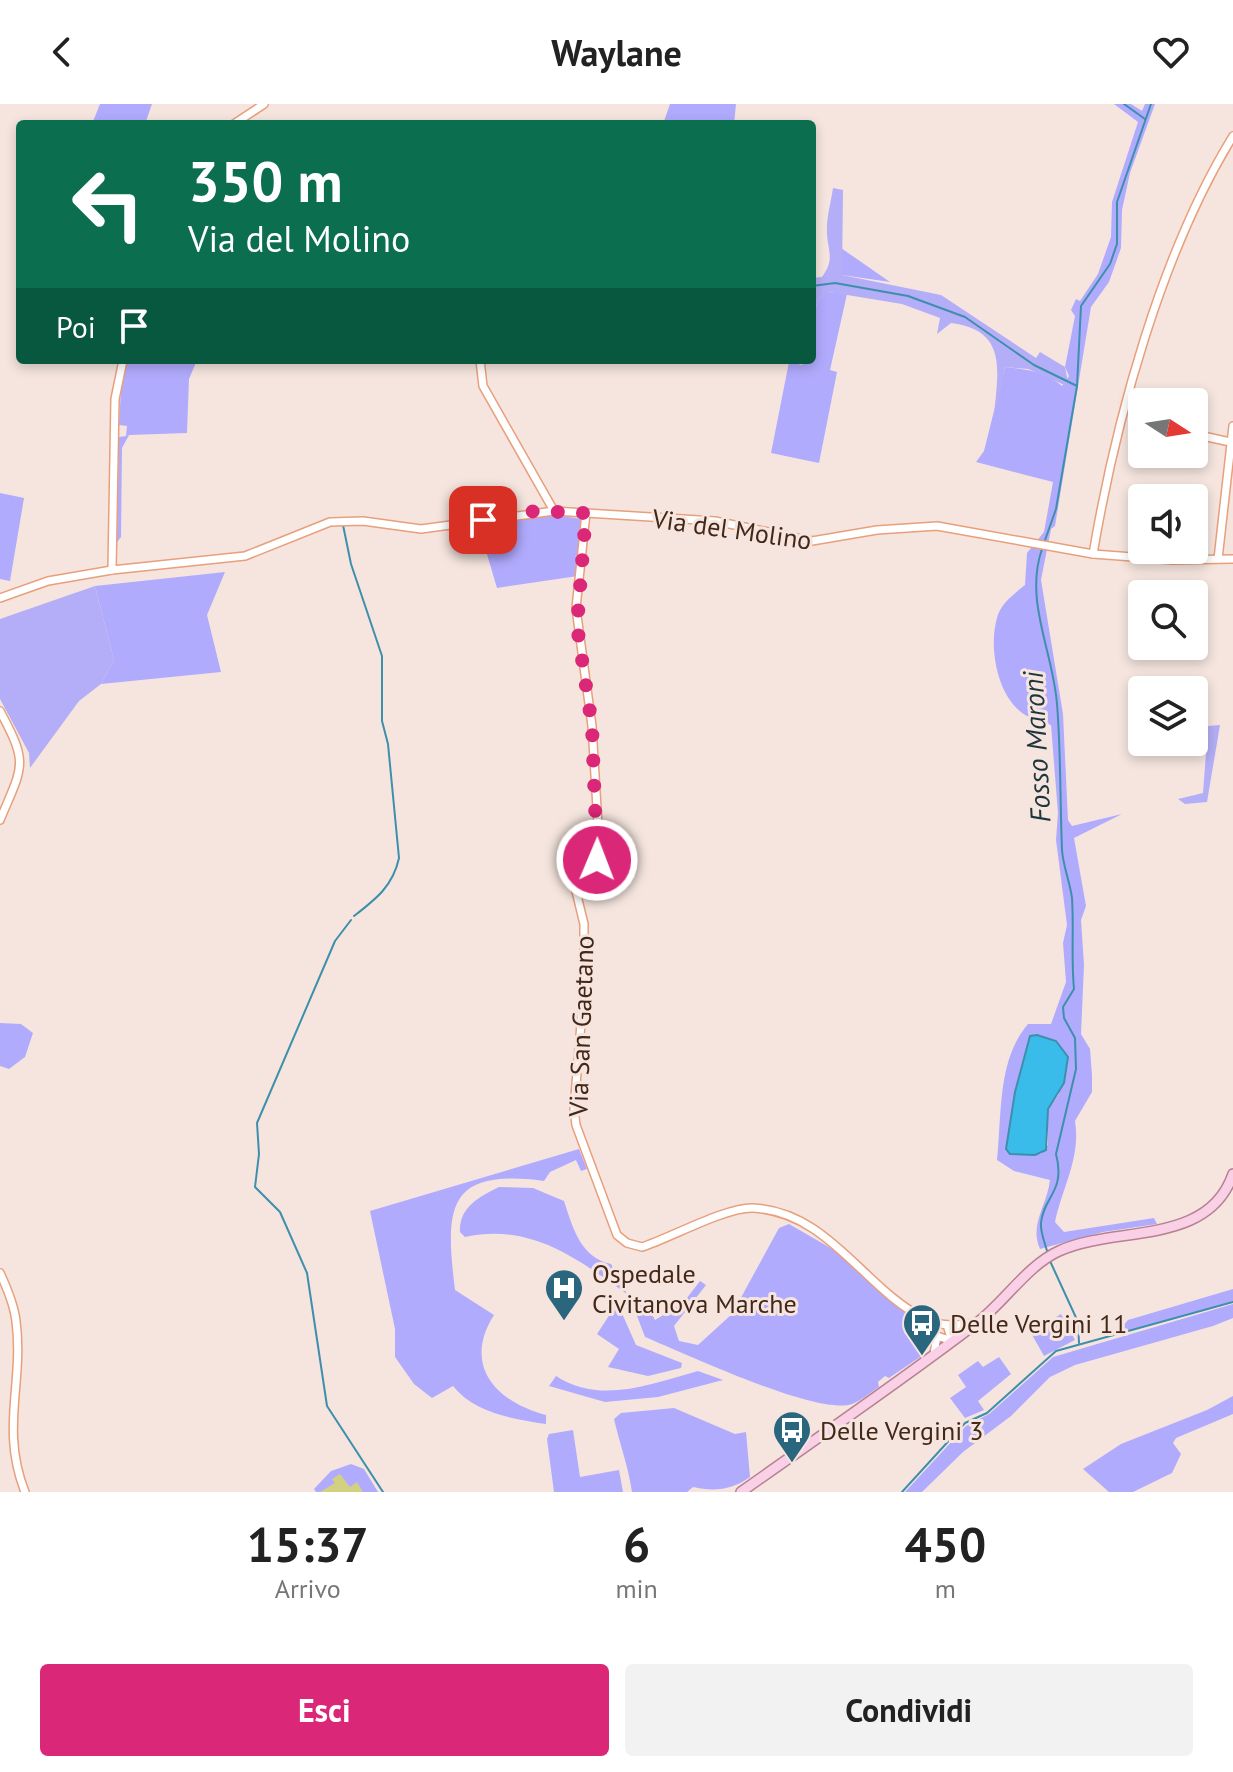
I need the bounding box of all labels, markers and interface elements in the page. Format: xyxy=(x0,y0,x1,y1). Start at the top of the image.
text: Waylane xyxy=(551,29,682,76)
icon: back xyxy=(40,30,84,74)
icon: heart xyxy=(1149,30,1193,74)
text: 350 m xyxy=(188,145,343,217)
icon: left xyxy=(56,152,160,256)
text: Via del Molino xyxy=(188,215,410,262)
icon: arrive xyxy=(112,304,156,348)
text: Poi xyxy=(56,307,96,346)
north arrow xyxy=(1128,388,1208,468)
map controls xyxy=(1128,388,1208,756)
button: sound xyxy=(1128,484,1208,564)
pin xyxy=(449,486,517,554)
icon: arrive xyxy=(461,498,505,542)
street label: Via del Molino xyxy=(649,501,814,557)
button: search xyxy=(1128,580,1208,660)
water label: Fosso Maroni xyxy=(1014,670,1058,823)
button: layers xyxy=(1128,676,1208,756)
position arrow xyxy=(555,818,639,902)
street label: Via San Gaetano xyxy=(561,935,601,1118)
place label: Ospedale Civitanova Marche xyxy=(592,1257,797,1320)
hospital icon: Ospedale Civitanova Marche xyxy=(543,1267,585,1322)
bus stop icon: Delle Vergini 11 xyxy=(901,1302,943,1357)
place label: Delle Vergini 11 xyxy=(950,1307,1127,1340)
bus stop icon: Delle Vergini 3 xyxy=(771,1409,813,1464)
place label: Delle Vergini 3 xyxy=(820,1414,983,1447)
text: 15:37 xyxy=(247,1513,369,1575)
text: 6 xyxy=(623,1513,650,1575)
text: 450 xyxy=(905,1513,986,1575)
text: Arrivo xyxy=(275,1572,341,1605)
text: min xyxy=(615,1572,658,1605)
text: m xyxy=(935,1572,956,1605)
button: Esci xyxy=(40,1664,609,1756)
button: Condividi xyxy=(625,1664,1193,1756)

